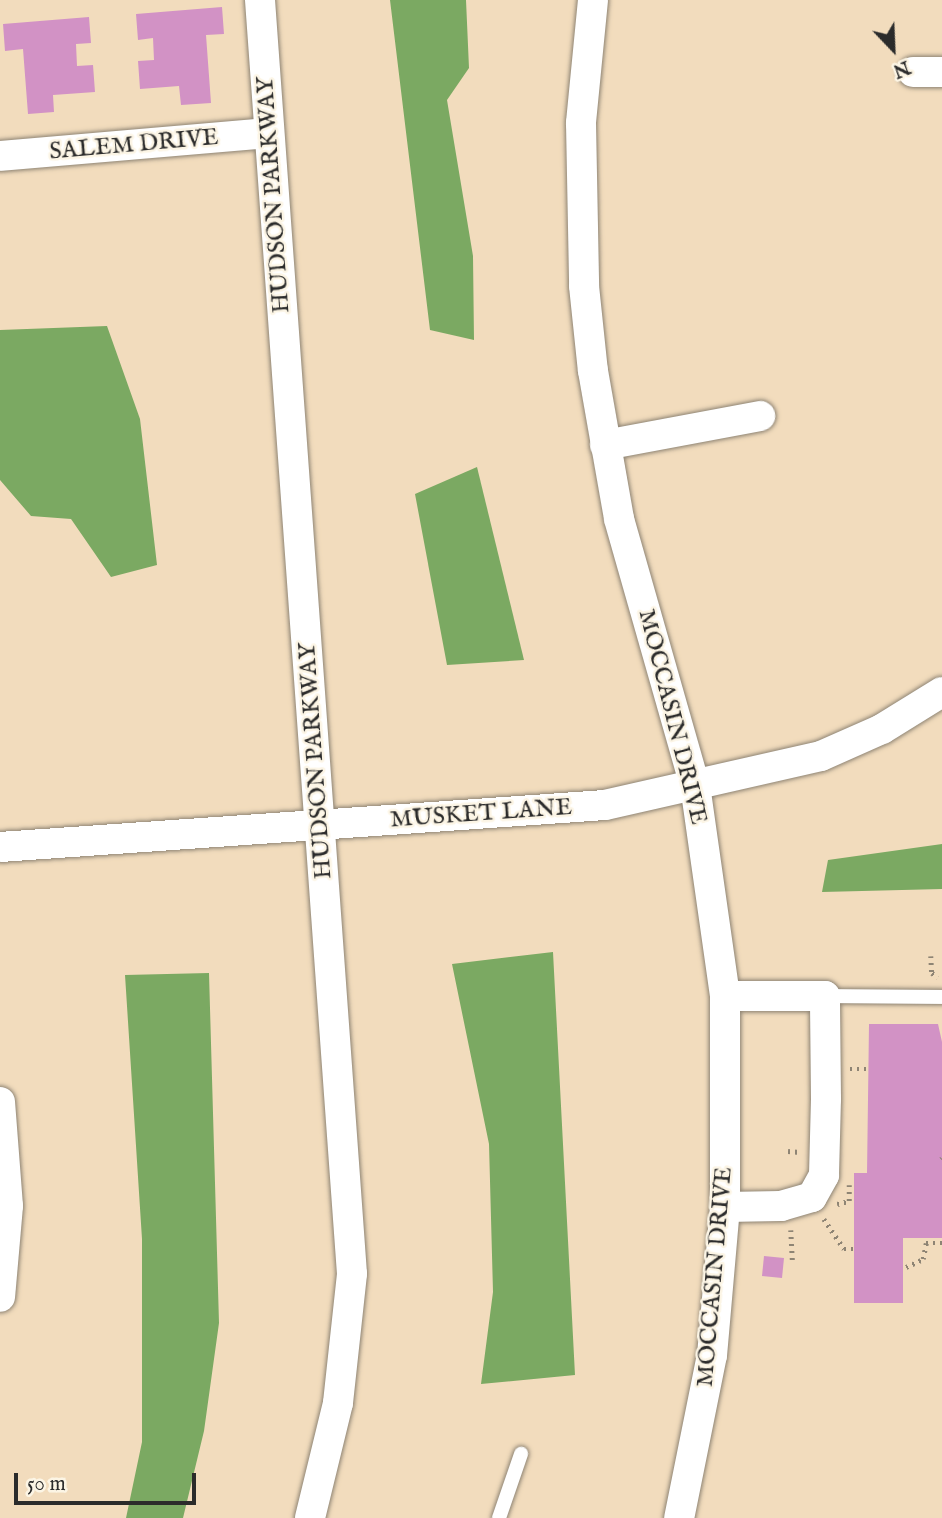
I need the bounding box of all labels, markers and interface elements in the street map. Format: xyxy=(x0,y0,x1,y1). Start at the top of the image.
north arrow xyxy=(858,14,928,84)
text: N xyxy=(889,54,913,83)
street label: HUDSON PARKWAY xyxy=(251,76,297,314)
street label: SALEM DRIVE xyxy=(48,123,220,167)
street label: MOCCASIN DRIVE xyxy=(631,606,713,828)
street label: HUDSON PARKWAY xyxy=(293,642,339,880)
street label: MUSKET LANE xyxy=(389,793,573,835)
street label: MOCCASIN DRIVE xyxy=(691,1166,739,1388)
scale bar xyxy=(18,1458,200,1502)
text: 50 m xyxy=(27,1471,66,1498)

